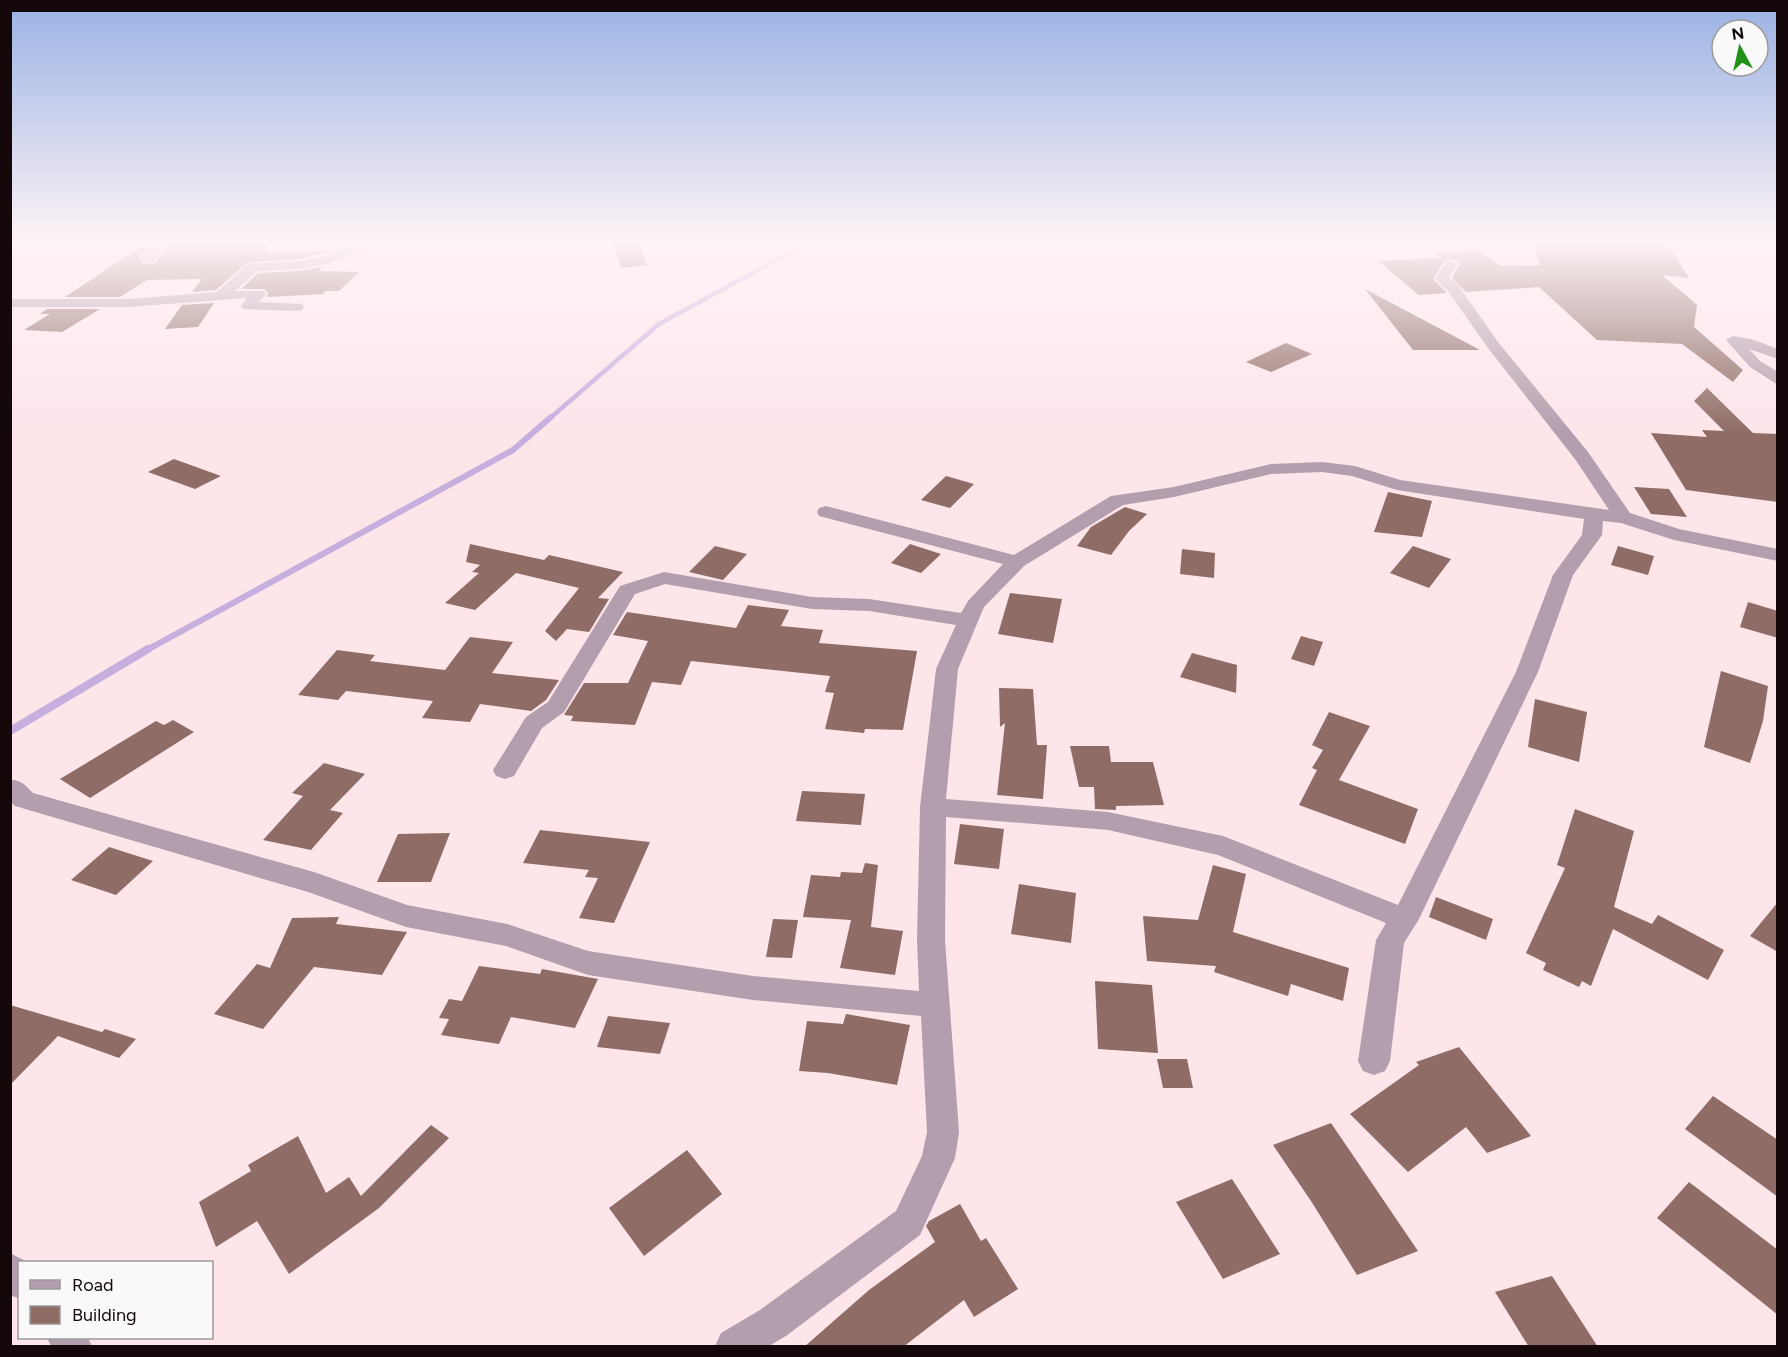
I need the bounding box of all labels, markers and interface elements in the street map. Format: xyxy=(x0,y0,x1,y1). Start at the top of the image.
north arrow xyxy=(1710,18,1770,78)
text: N xyxy=(1731,23,1745,44)
legend xyxy=(18,1261,213,1339)
text: Road xyxy=(72,1274,113,1296)
text: Building xyxy=(72,1304,137,1326)

